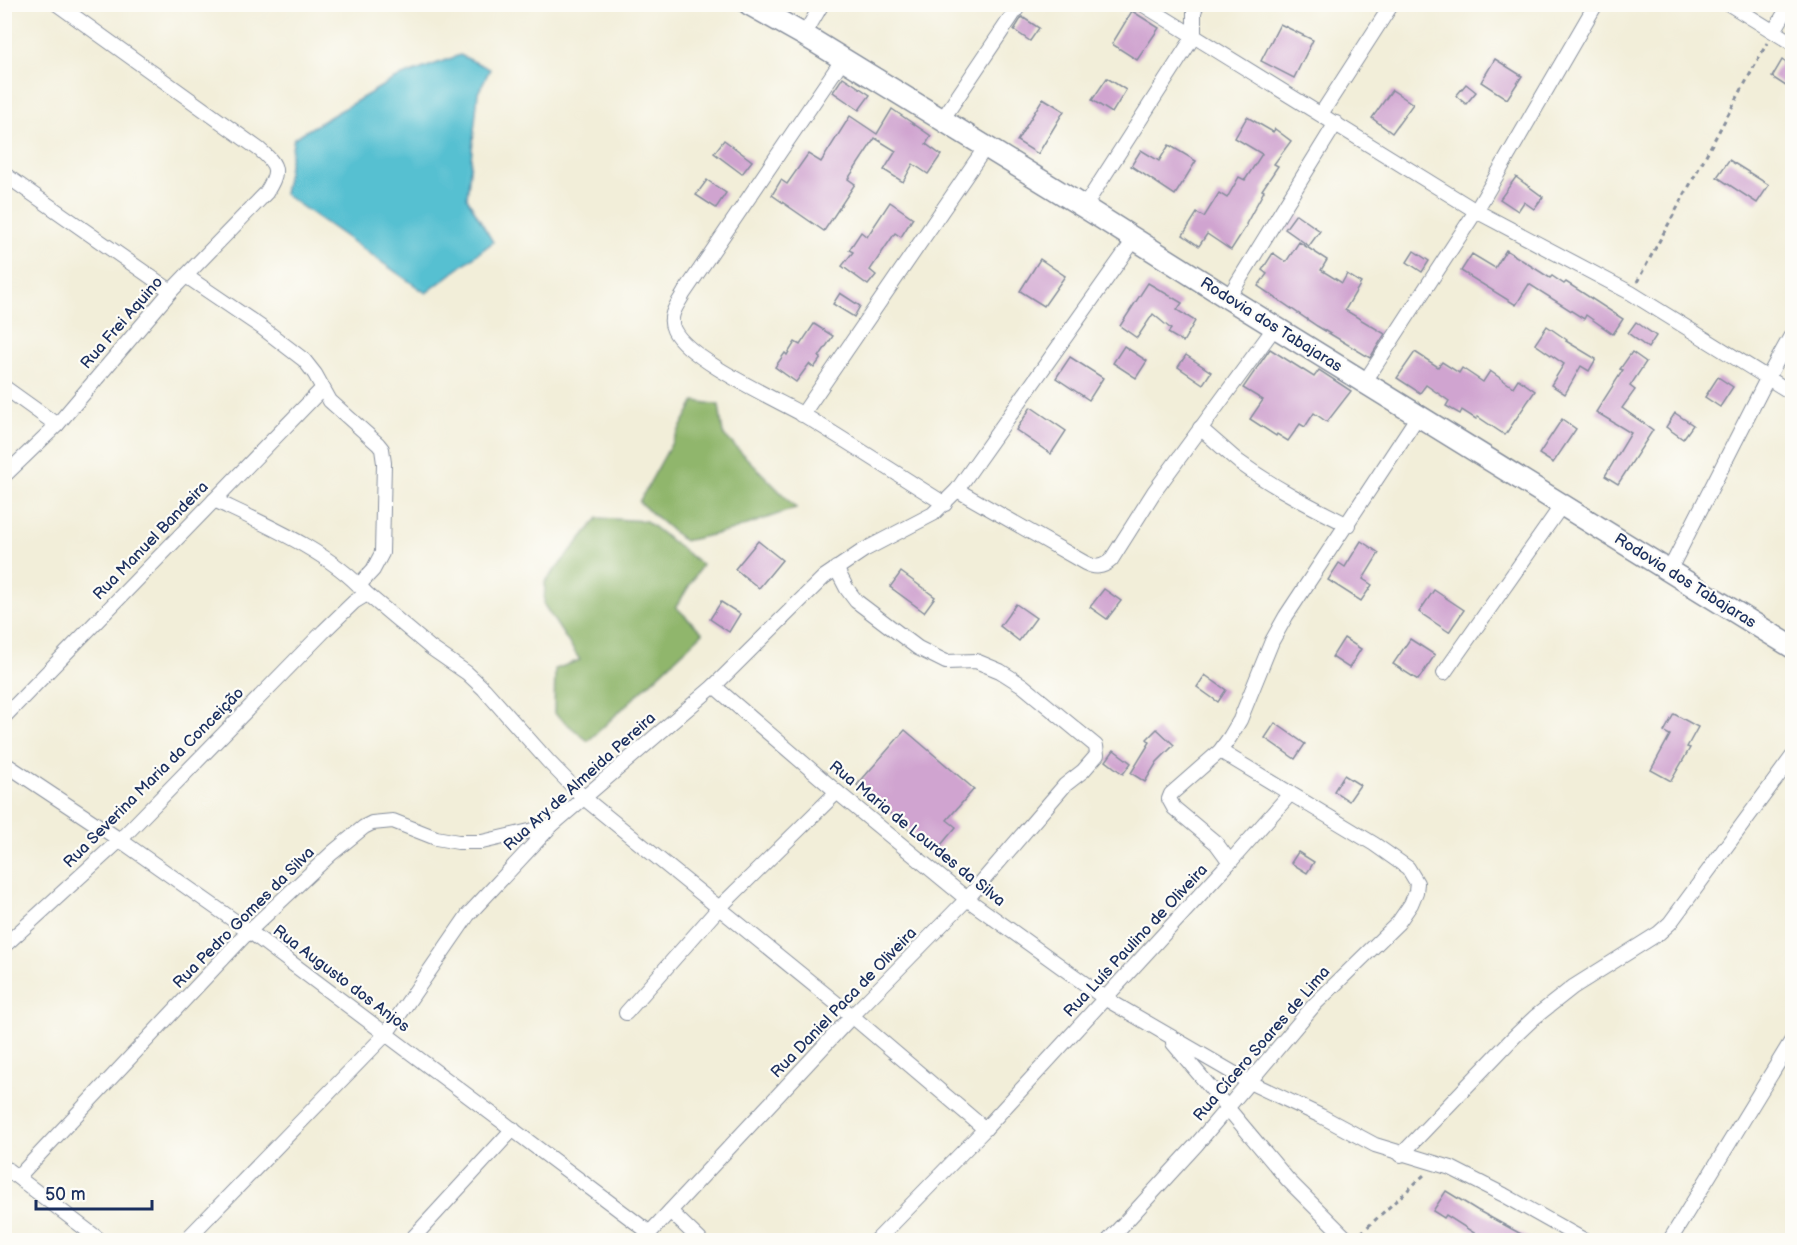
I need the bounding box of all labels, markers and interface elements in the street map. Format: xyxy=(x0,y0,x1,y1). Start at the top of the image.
street label: Rua Frei Aquino xyxy=(77,273,167,373)
street label: Rodovia dos Tabajaras xyxy=(1197,274,1346,376)
street label: Rua Manuel Bandeira xyxy=(89,478,213,604)
street label: Rodovia dos Tabajaras xyxy=(1611,530,1760,632)
street label: Rua Severina Maria da Conceição xyxy=(60,684,248,872)
street label: Rua Ary de Almeida Pereira xyxy=(500,709,660,855)
street label: Rua Maria de Lourdes da Silva xyxy=(825,757,1009,911)
street label: Rua Pedro Gomes da Silva xyxy=(169,843,319,993)
street label: Rua Luís Paulino de Oliveira xyxy=(1060,861,1212,1021)
street label: Rua Augusto dos Anjos xyxy=(269,921,413,1037)
street label: Rua Daniel Paca de Oliveira xyxy=(767,924,921,1082)
street label: Rua Cícero Soares de Lima xyxy=(1190,963,1334,1125)
scale bar xyxy=(36,1173,152,1211)
text: 50 m xyxy=(45,1184,86,1205)

